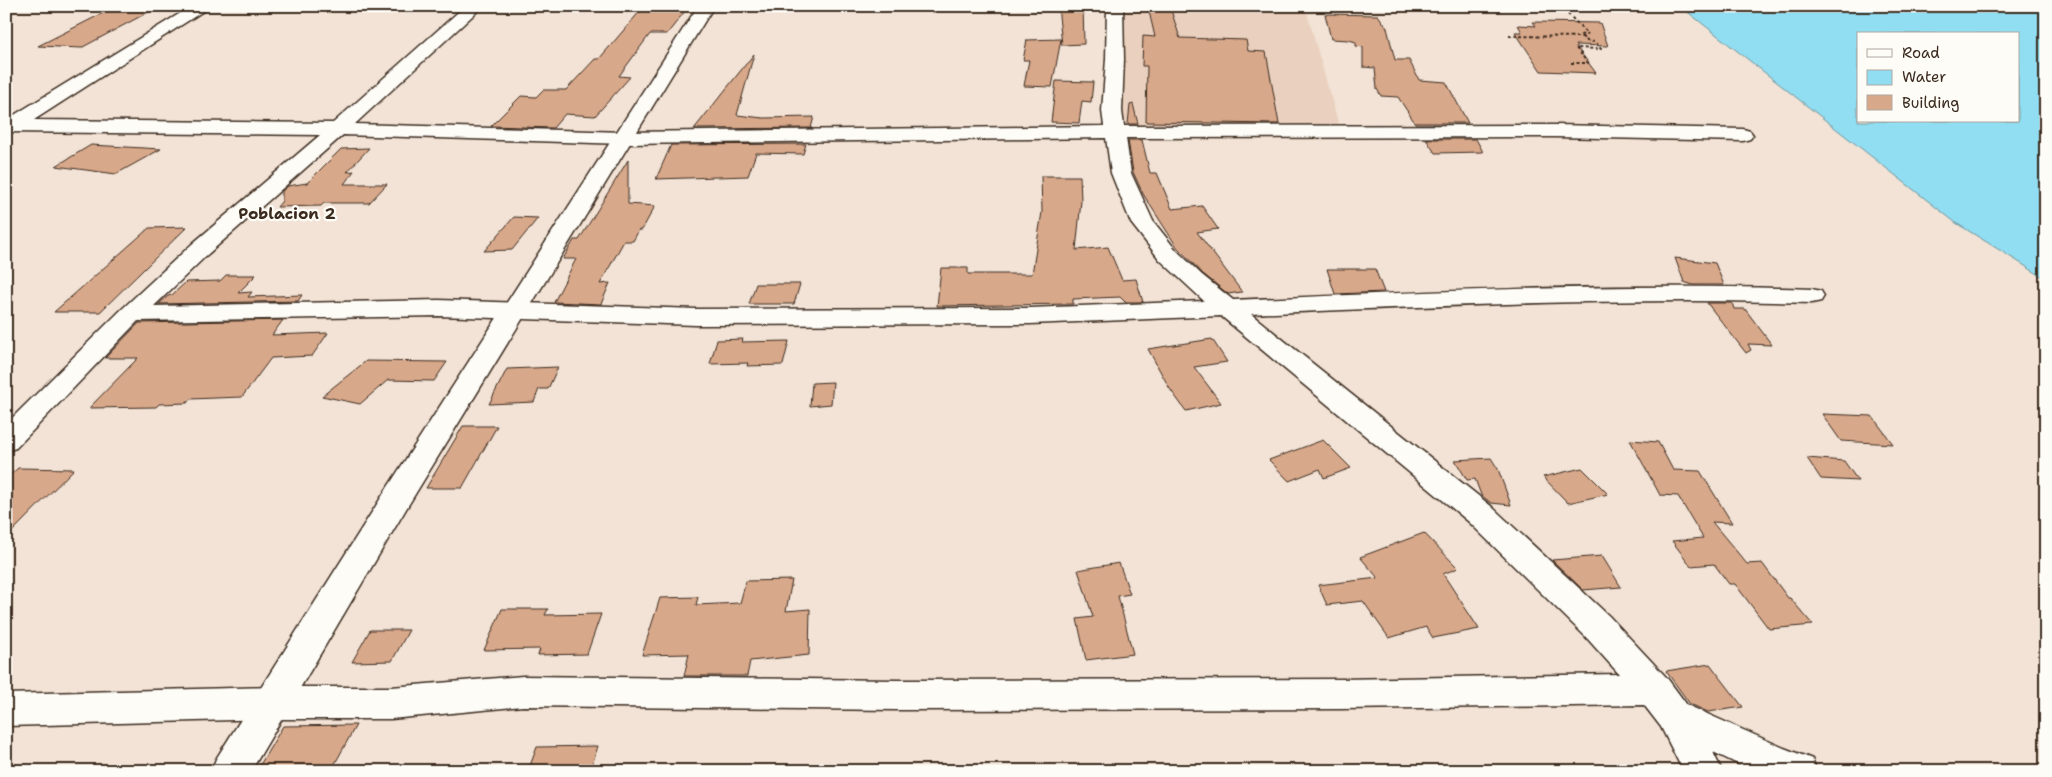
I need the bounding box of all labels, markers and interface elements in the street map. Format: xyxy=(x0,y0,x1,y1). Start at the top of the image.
legend xyxy=(1857,32,2020,122)
text: Road xyxy=(1902,43,1940,63)
text: Water xyxy=(1902,67,1946,87)
text: Building xyxy=(1902,93,1959,113)
district label: Poblacion 2 xyxy=(238,203,336,224)

